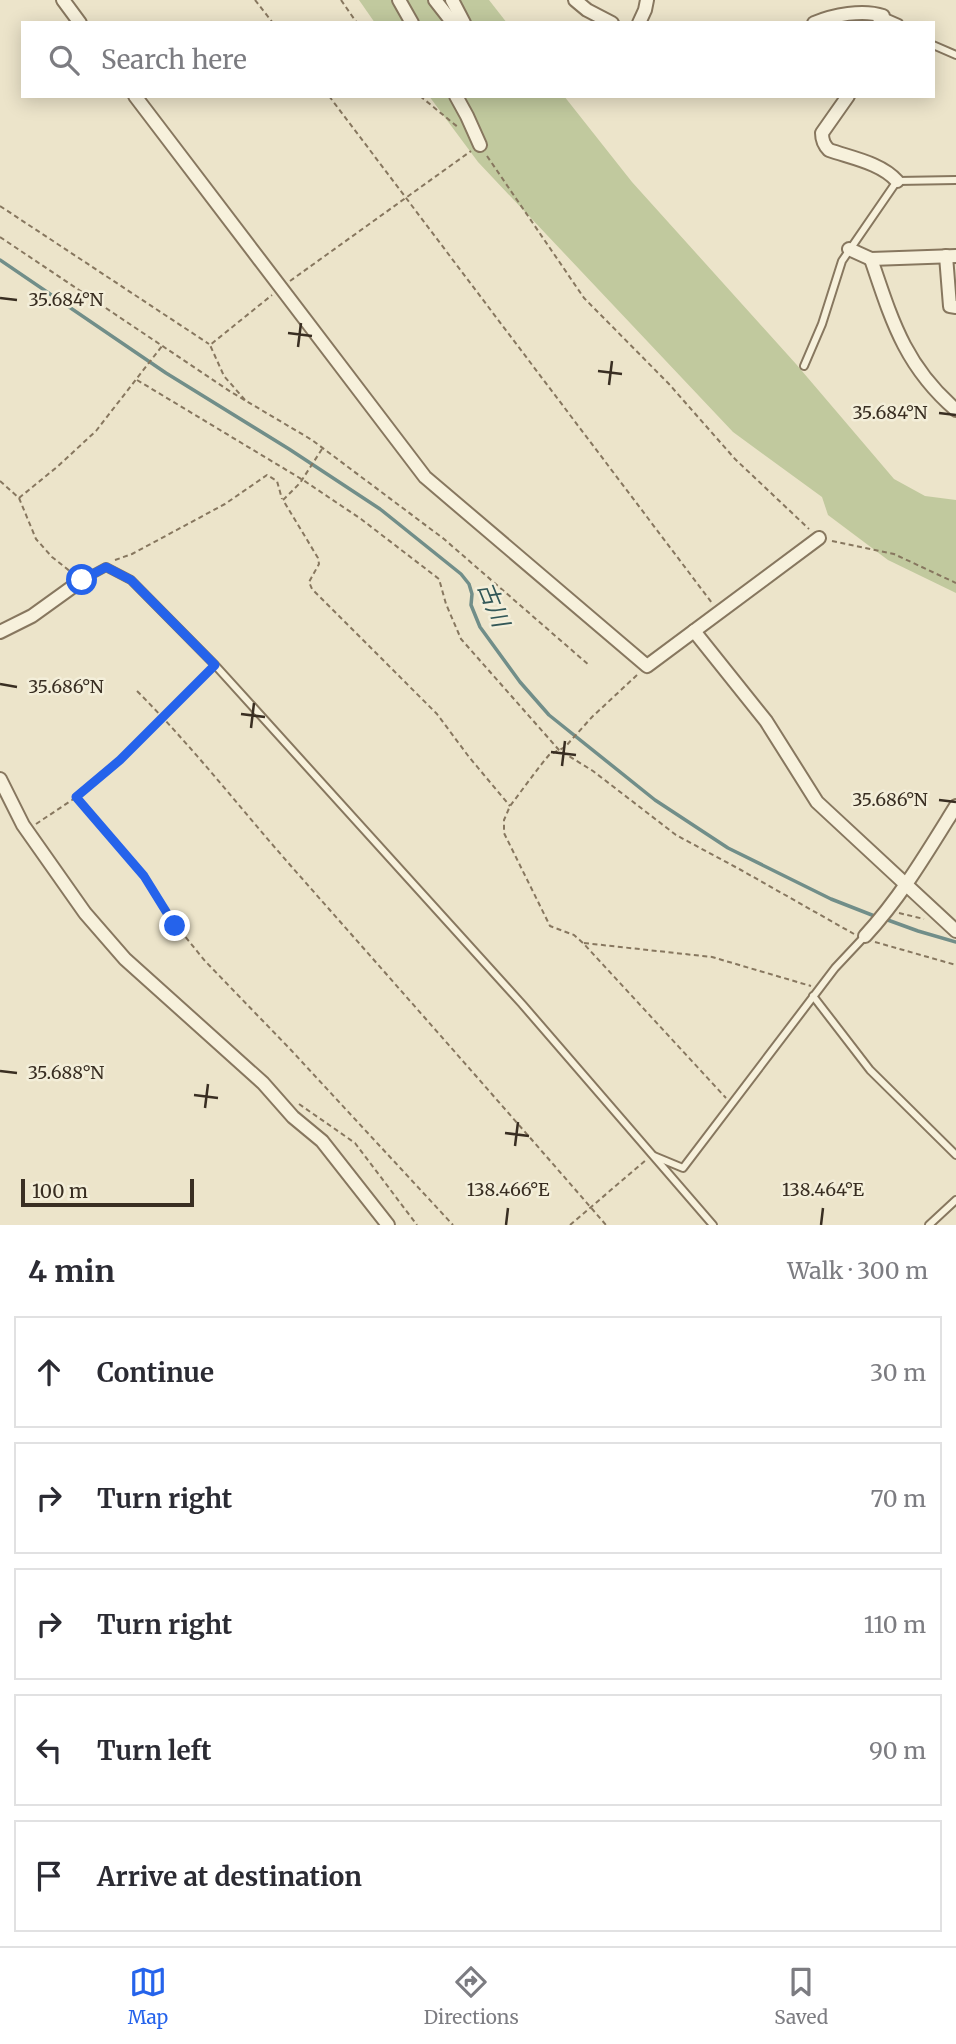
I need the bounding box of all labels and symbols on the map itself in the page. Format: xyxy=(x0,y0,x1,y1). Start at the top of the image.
text: 35.684°N xyxy=(29,288,104,311)
text: 35.684°N xyxy=(853,401,928,424)
route start xyxy=(66,564,97,595)
water label: 古川 xyxy=(472,577,517,634)
text: 35.686°N xyxy=(28,675,104,698)
text: 35.686°N xyxy=(852,788,928,811)
route end xyxy=(159,910,190,941)
text: 35.688°N xyxy=(28,1061,104,1084)
scale bar xyxy=(21,1176,194,1208)
text: 138.466°E xyxy=(467,1178,550,1201)
text: 138.464°E xyxy=(782,1178,865,1201)

